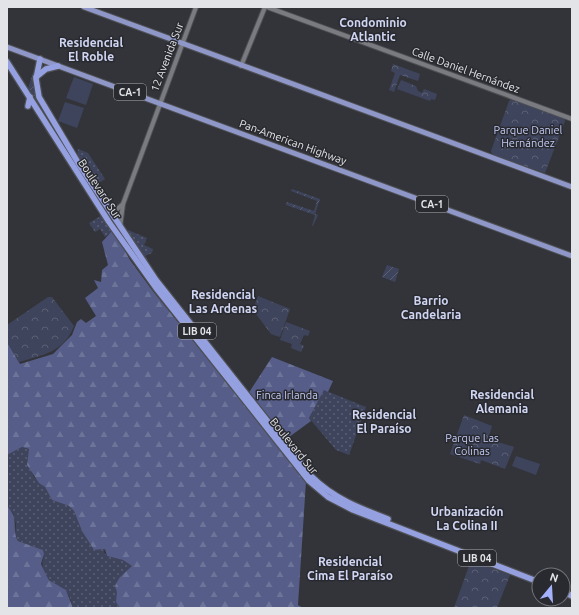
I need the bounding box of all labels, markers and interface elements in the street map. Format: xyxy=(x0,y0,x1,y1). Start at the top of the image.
district label: Condominio Atlantic xyxy=(339,16,407,43)
street label: 12 Avenida Sur xyxy=(148,20,186,93)
district label: Residencial El Roble xyxy=(59,36,123,63)
street label: Calle Daniel Hernández xyxy=(410,45,522,95)
road number: CA-1 xyxy=(114,84,146,100)
street label: Pan-American Highway xyxy=(238,117,349,167)
park label: Parque Daniel Hernández xyxy=(494,124,563,149)
street label: Boulevard Sur xyxy=(76,157,124,222)
road number: CA-1 xyxy=(416,196,448,212)
district label: Residencial Las Ardenas xyxy=(189,288,257,315)
district label: Barrio Candelaria xyxy=(401,294,461,321)
road number: LIB 04 xyxy=(178,323,216,339)
district label: Residencial Alemania xyxy=(470,388,534,415)
park label: Finca Irlanda xyxy=(256,389,318,401)
district label: Residencial El Paraíso xyxy=(352,408,416,435)
street label: Boulevard Sur xyxy=(268,415,321,477)
park label: Parque Las Colinas xyxy=(445,432,499,457)
district label: Urbanización La Colina II xyxy=(430,505,504,532)
road number: LIB 04 xyxy=(458,550,496,566)
district label: Residencial Cima El Paraíso xyxy=(307,555,393,582)
north arrow xyxy=(531,567,571,607)
text: N xyxy=(548,571,560,584)

